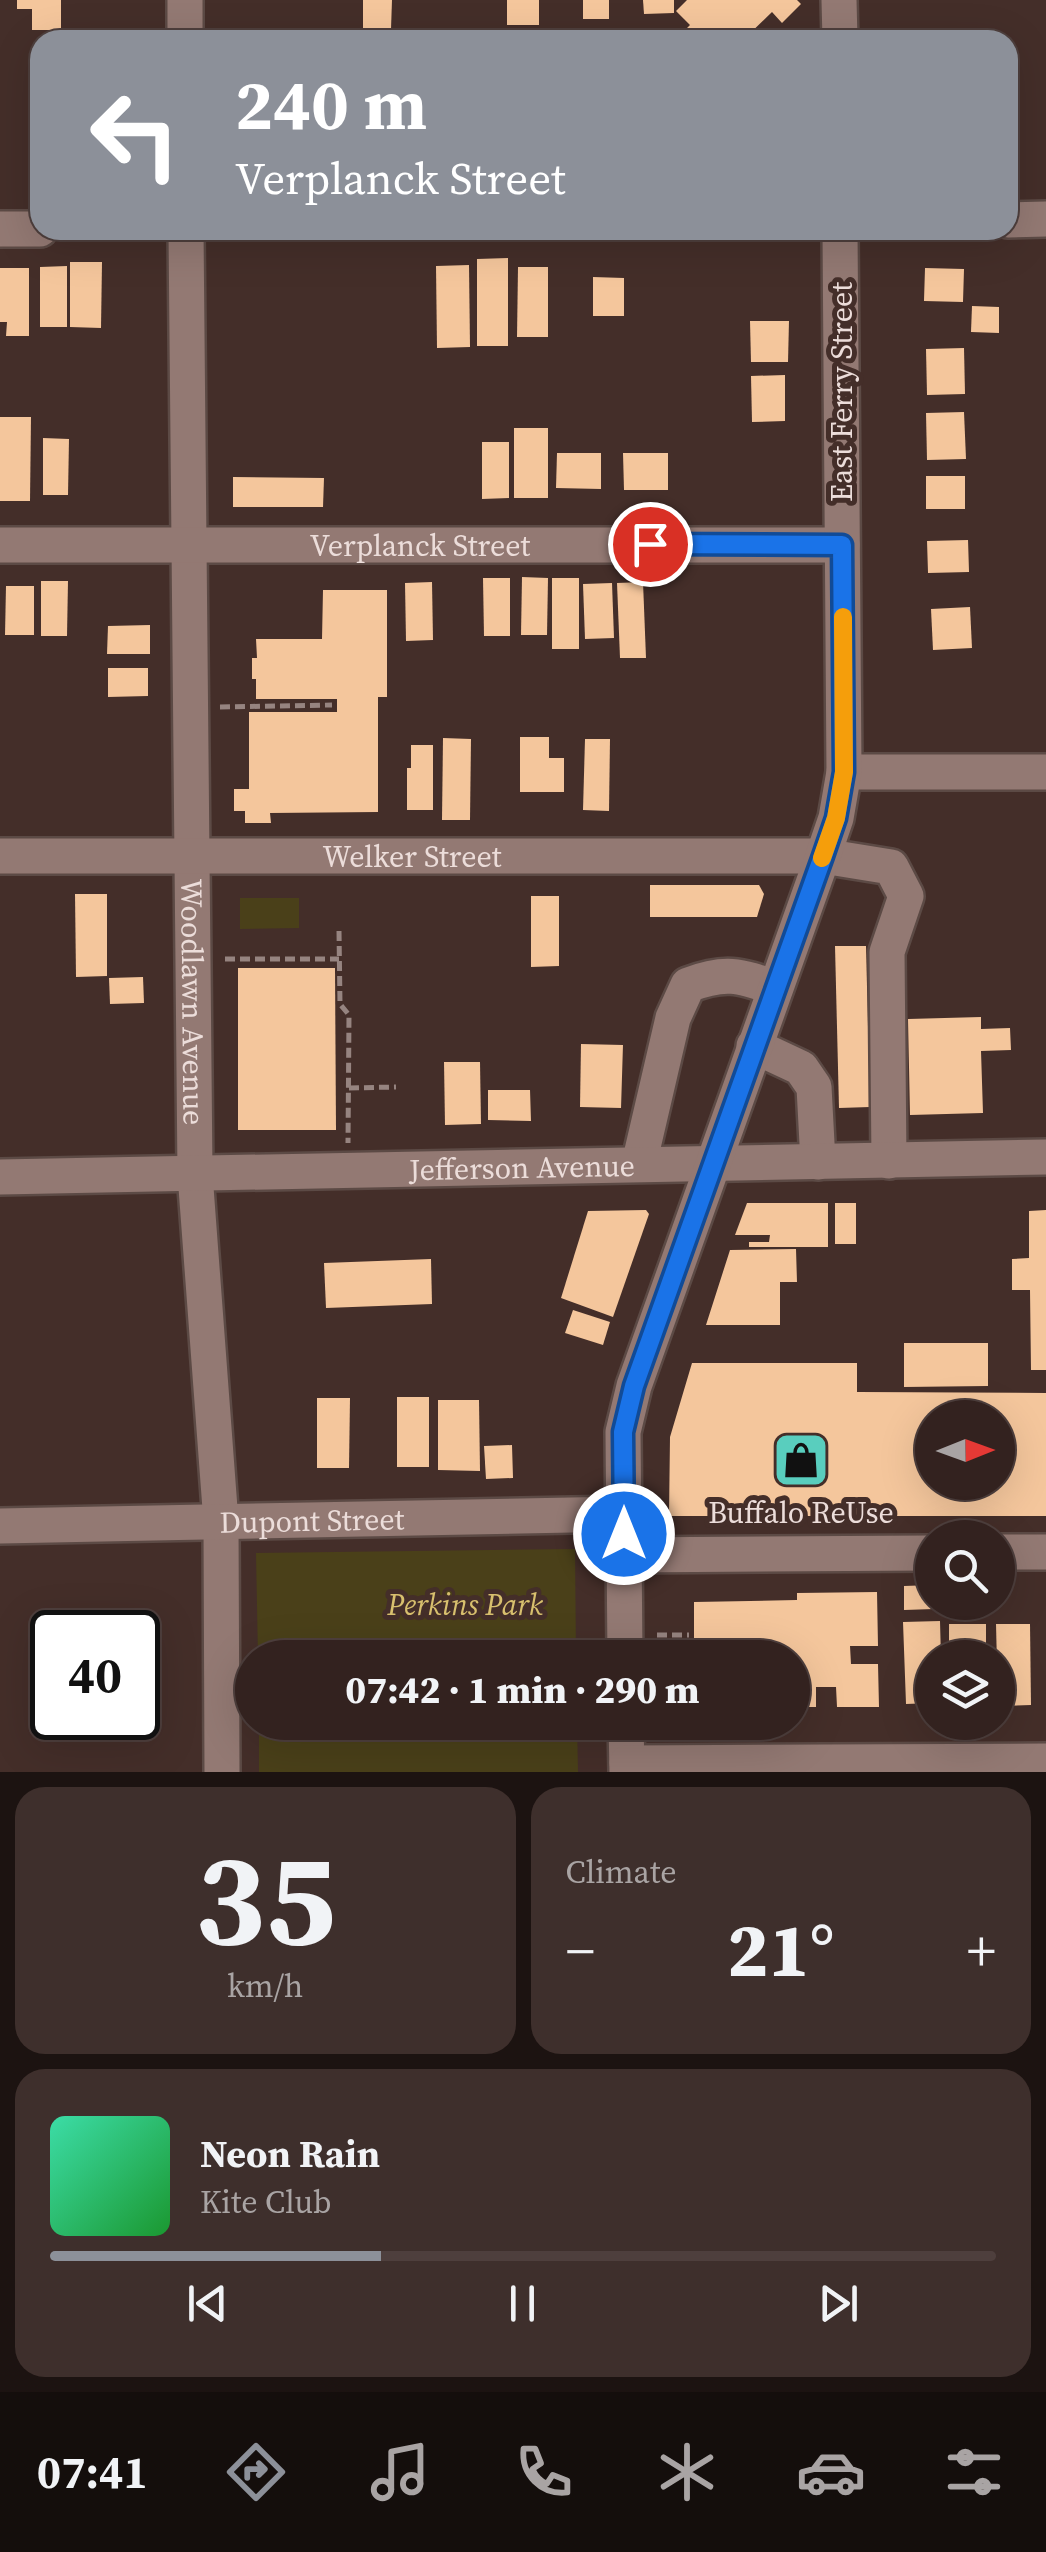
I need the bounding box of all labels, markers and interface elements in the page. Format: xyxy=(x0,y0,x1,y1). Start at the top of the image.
text: 240 m xyxy=(235,56,427,152)
icon: left xyxy=(70,70,200,200)
text: Verplanck Street xyxy=(235,147,566,209)
street label: East Ferry Street xyxy=(821,282,862,502)
pin xyxy=(608,502,693,587)
icon: arrive xyxy=(623,517,678,572)
street label: Verplanck Street xyxy=(310,525,531,566)
street label: Welker Street xyxy=(322,836,502,877)
street label: Woodlawn Avenue xyxy=(172,878,215,1125)
street label: Jefferson Avenue xyxy=(408,1144,635,1190)
north arrow xyxy=(915,1400,1015,1500)
map controls xyxy=(915,1400,1015,1740)
shop icon: Buffalo ReUse xyxy=(771,1430,831,1490)
position arrow xyxy=(572,1482,676,1586)
place label: Buffalo ReUse xyxy=(708,1492,894,1533)
street label: Dupont Street xyxy=(219,1498,405,1542)
button: search xyxy=(915,1520,1015,1620)
park label: Perkins Park xyxy=(386,1584,544,1625)
speed limit sign: 40 xyxy=(30,1610,160,1740)
button: layers xyxy=(915,1640,1015,1740)
text: 07:42 · 1 min · 290 m xyxy=(345,1664,700,1716)
text: 35 xyxy=(195,1809,336,1988)
text: Climate xyxy=(566,1850,677,1894)
text: 21° xyxy=(727,1898,834,2001)
text: − xyxy=(566,1913,595,1988)
text: + xyxy=(967,1913,996,1988)
text: km/h xyxy=(227,1964,303,2008)
text: Neon Rain xyxy=(200,2128,380,2180)
text: Kite Club xyxy=(200,2180,332,2224)
icon: previous xyxy=(180,2276,235,2331)
icon: pause xyxy=(495,2276,550,2331)
icon: next xyxy=(811,2276,866,2331)
icon: directions xyxy=(221,2437,291,2507)
icon: music xyxy=(365,2437,435,2507)
icon: phone xyxy=(509,2437,579,2507)
icon: climate xyxy=(652,2437,722,2507)
icon: car xyxy=(796,2437,866,2507)
icon: filters xyxy=(939,2437,1009,2507)
text: 07:41 xyxy=(37,2441,148,2503)

